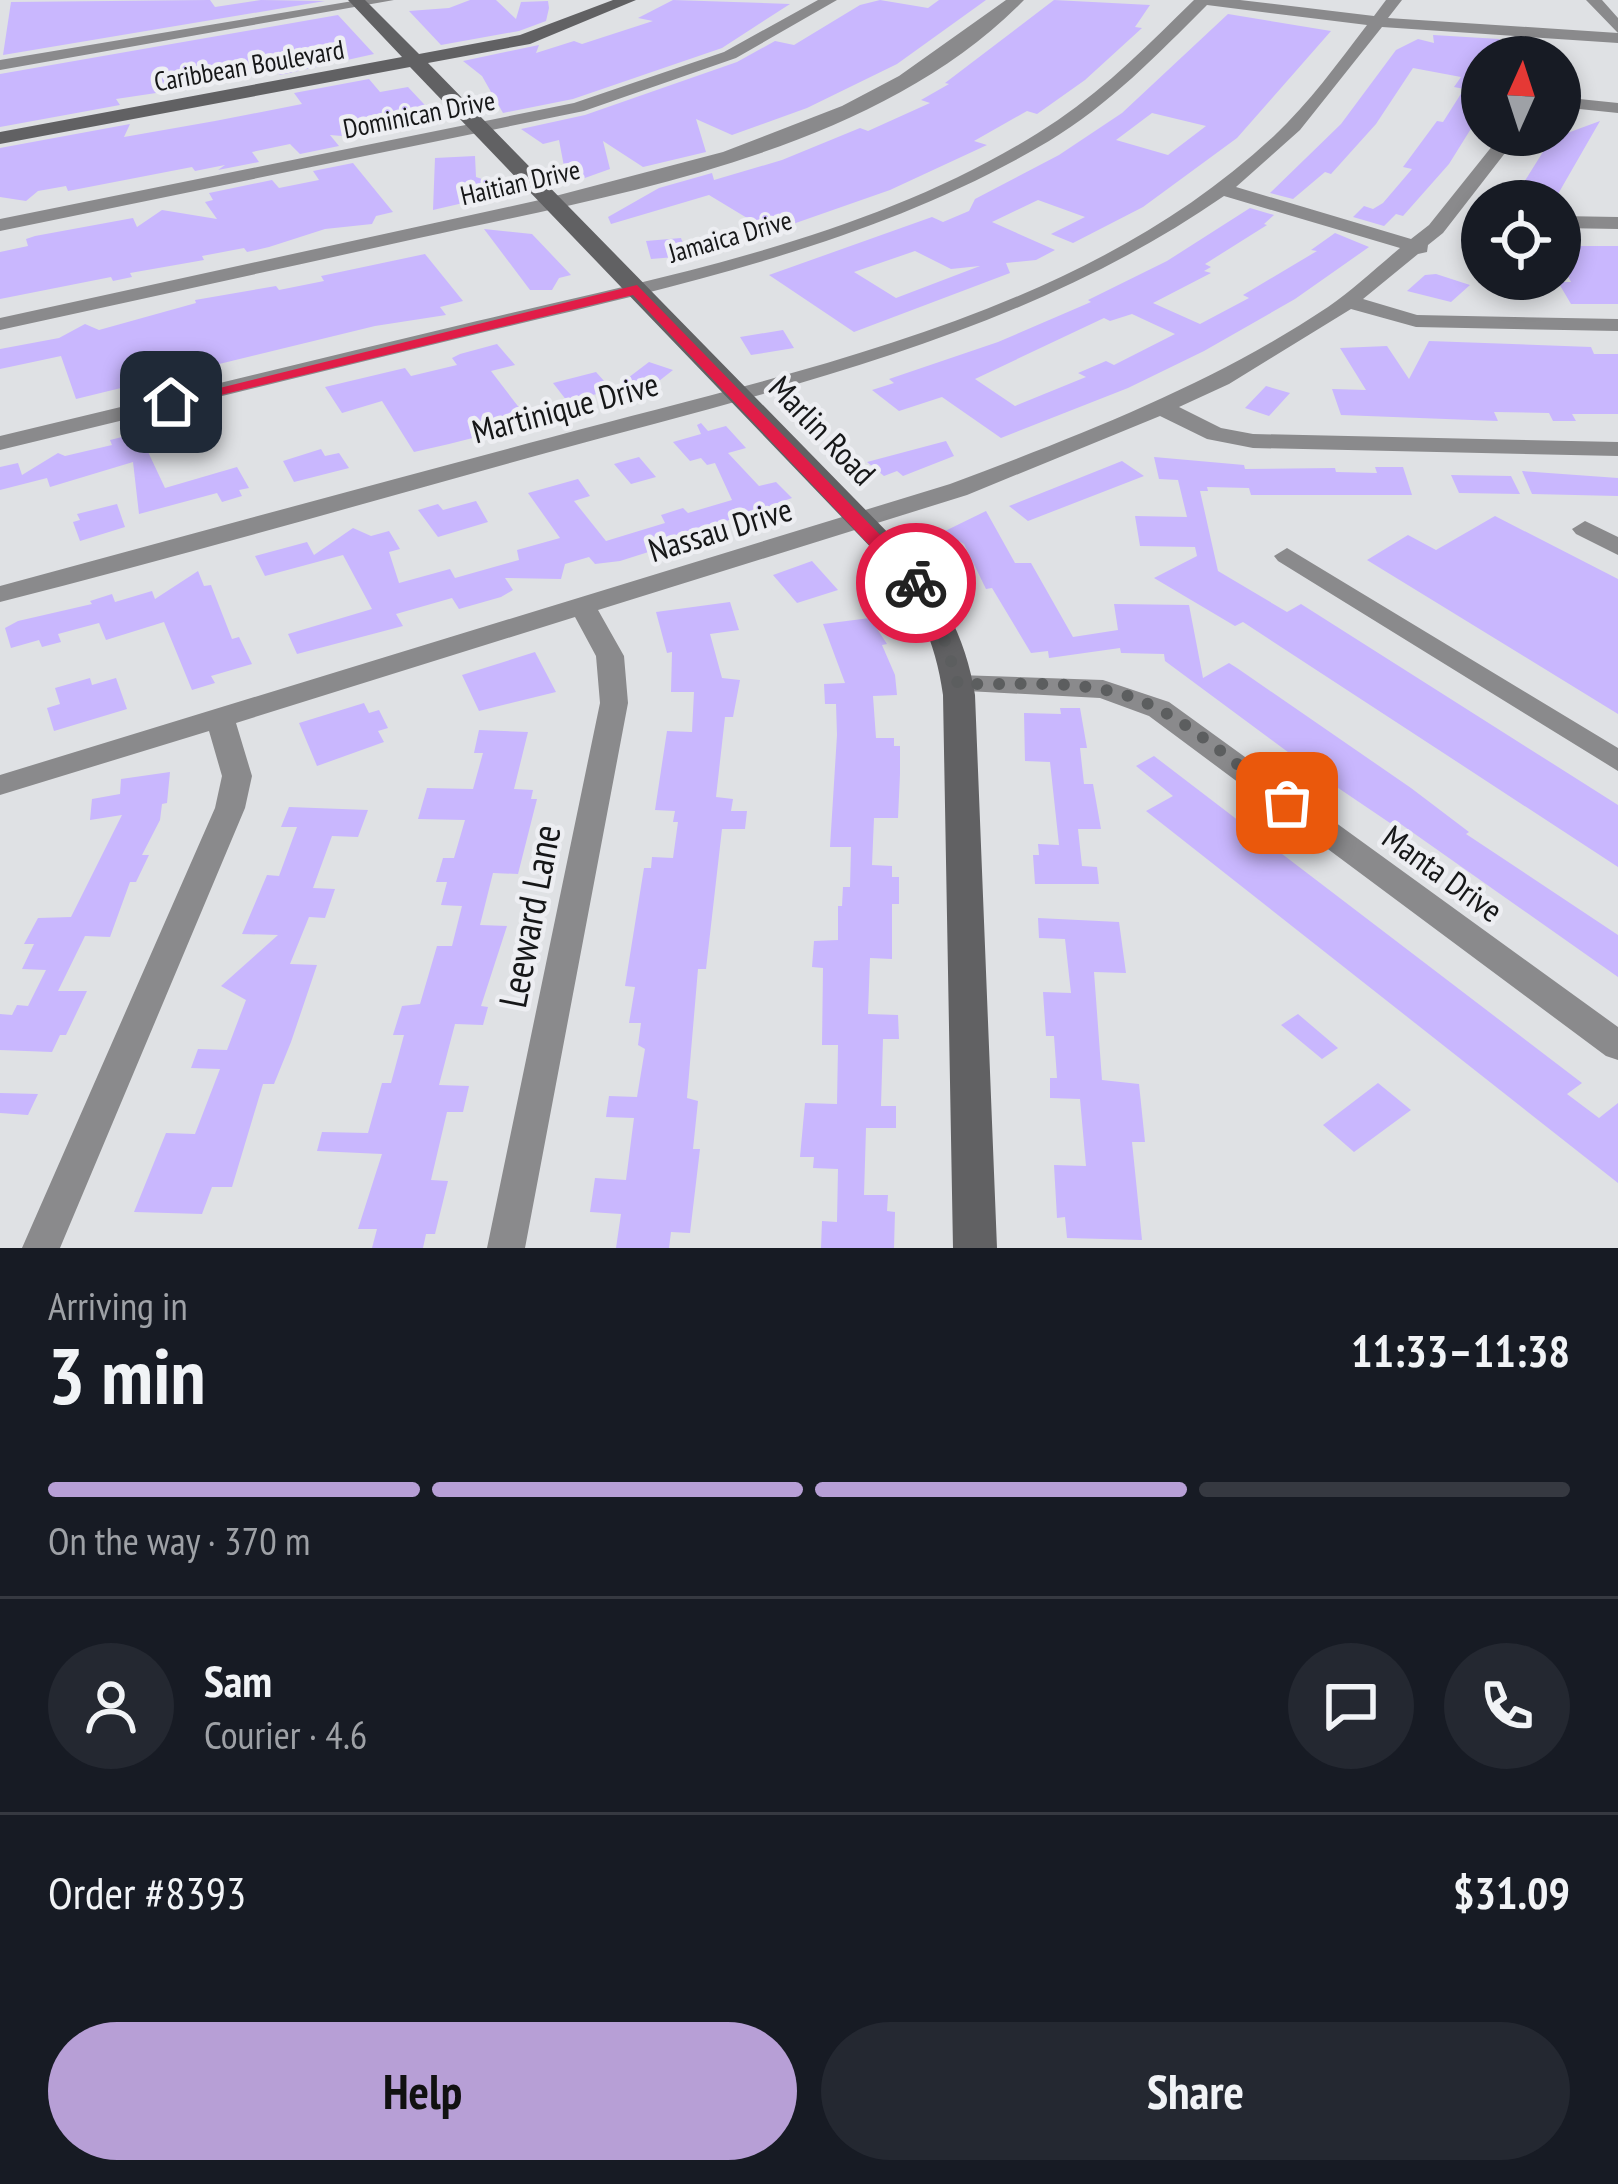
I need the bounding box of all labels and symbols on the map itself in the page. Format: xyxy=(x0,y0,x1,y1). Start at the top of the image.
street label: Caribbean Boulevard xyxy=(151,32,347,98)
north arrow xyxy=(1461,36,1581,156)
street label: Dominican Drive xyxy=(340,83,498,145)
street label: Haitian Drive xyxy=(457,152,583,212)
street label: Jamaica Drive xyxy=(663,202,796,270)
pin xyxy=(120,351,222,453)
street label: Martinique Drive xyxy=(467,362,663,452)
street label: Marlin Road xyxy=(760,366,886,494)
street label: Nassau Drive xyxy=(643,487,797,571)
courier xyxy=(856,523,976,643)
pin xyxy=(1236,752,1338,854)
street label: Manta Drive xyxy=(1375,815,1511,931)
street label: Leeward Lane xyxy=(486,820,572,1012)

